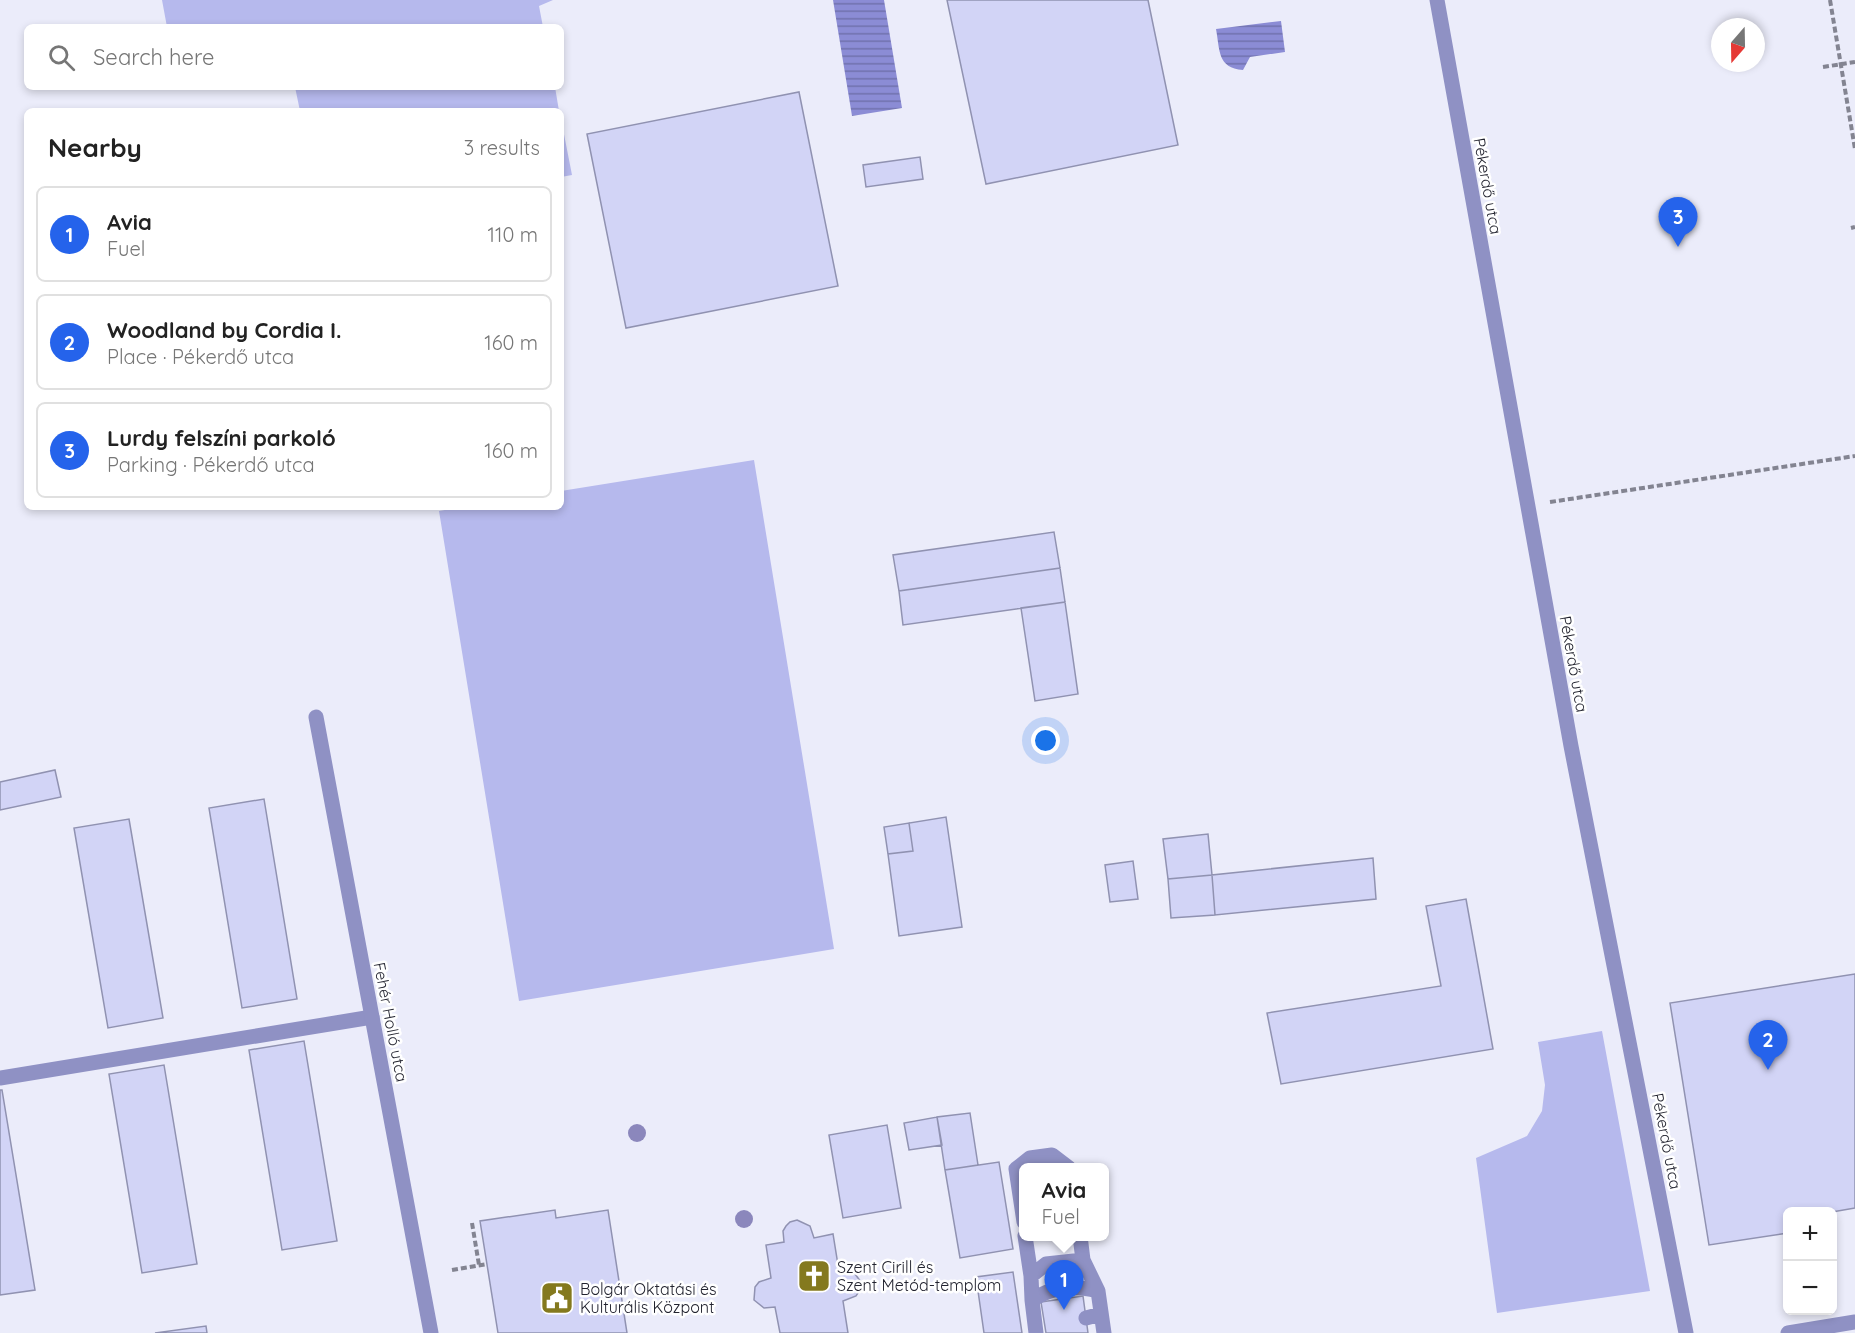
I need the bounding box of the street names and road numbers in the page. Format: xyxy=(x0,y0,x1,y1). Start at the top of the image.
street label: Pékerdő utca xyxy=(1470,136,1506,236)
street label: Pékerdő utca xyxy=(1556,614,1592,714)
street label: Fehér Holló utca xyxy=(370,960,412,1084)
street label: Pékerdő utca xyxy=(1648,1091,1686,1191)

